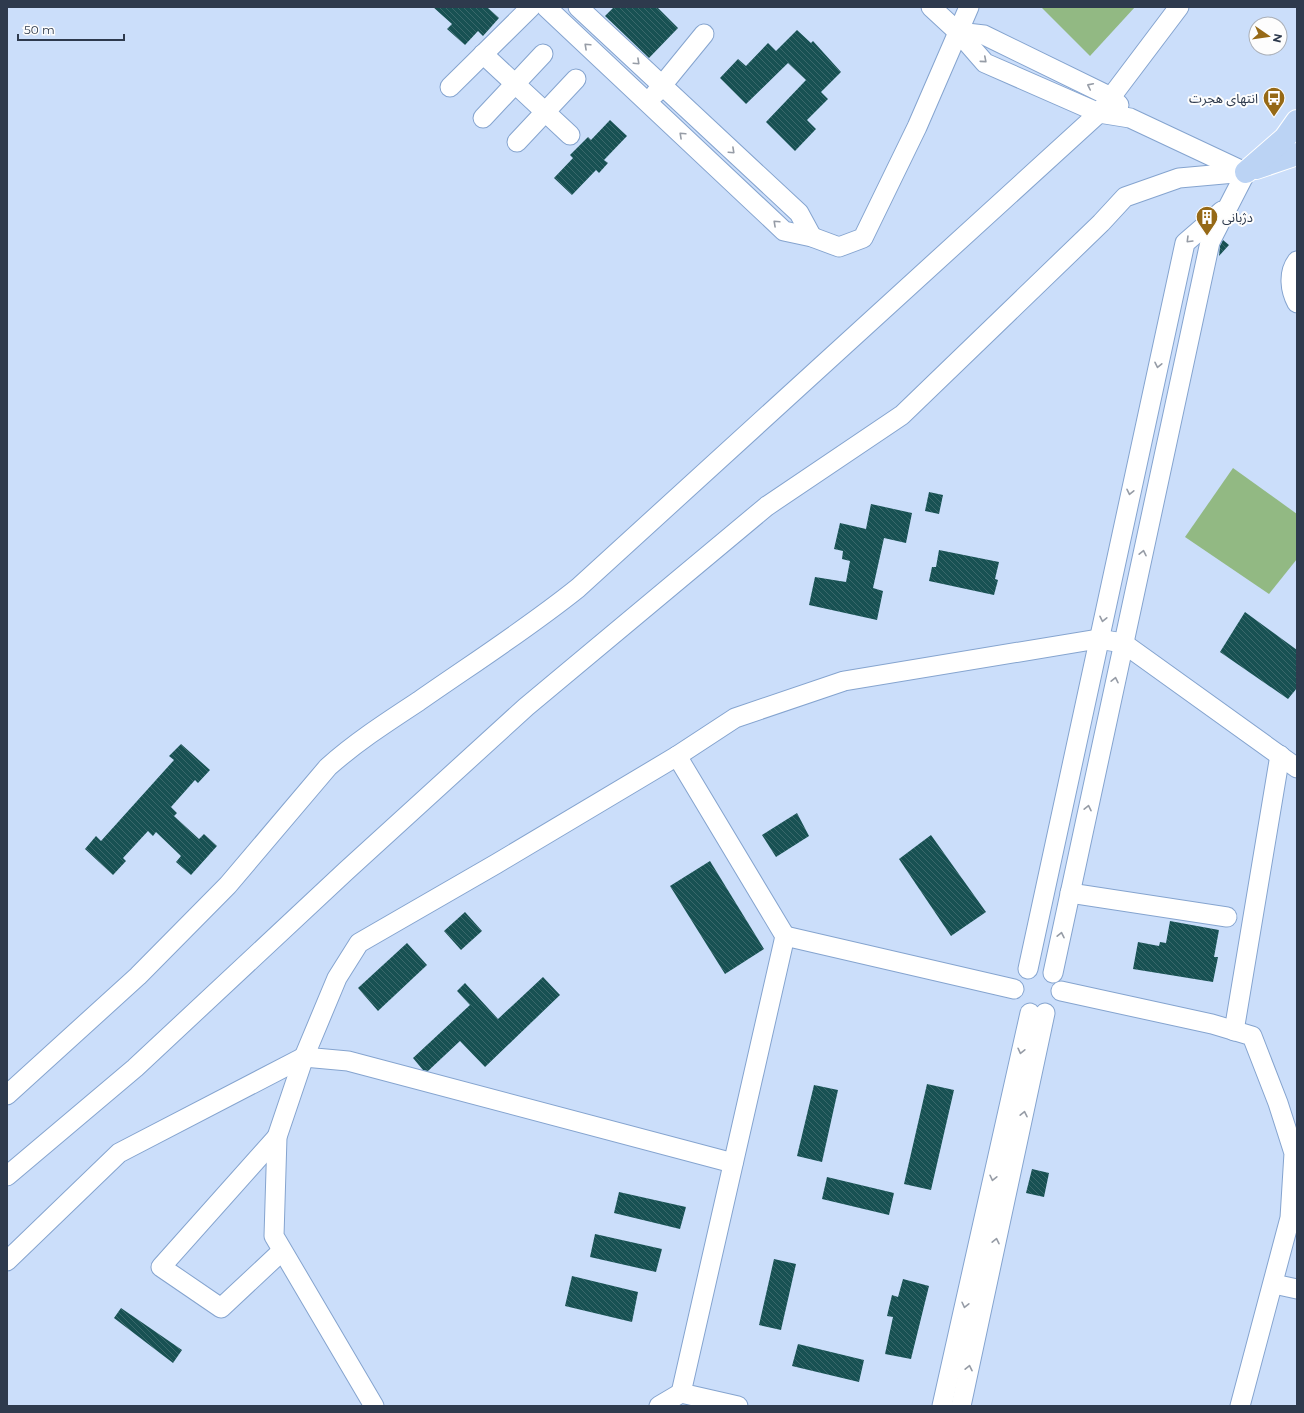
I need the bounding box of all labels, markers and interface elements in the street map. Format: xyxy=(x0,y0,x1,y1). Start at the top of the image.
scale bar xyxy=(18,16,124,42)
north arrow xyxy=(1248,16,1288,56)
text: 50 m xyxy=(24,22,55,37)
text: N xyxy=(1270,32,1286,44)
one-way arrow xyxy=(584,43,592,50)
one-way arrow xyxy=(979,56,987,63)
one-way arrow xyxy=(633,57,640,64)
one-way arrow xyxy=(1086,83,1094,91)
bus stop icon: انتهای هجرت xyxy=(1261,85,1287,118)
place label: انتهای هجرت xyxy=(1189,90,1258,107)
one-way arrow xyxy=(679,132,687,139)
one-way arrow xyxy=(728,146,735,153)
building icon: دژبانی xyxy=(1194,204,1220,237)
place label: دژبانی xyxy=(1222,209,1253,226)
one-way arrow xyxy=(774,221,781,228)
one-way arrow xyxy=(1186,235,1194,243)
one-way arrow xyxy=(1155,362,1163,368)
one-way arrow xyxy=(1127,489,1135,495)
one-way arrow xyxy=(1138,550,1146,556)
one-way arrow xyxy=(1099,616,1107,622)
one-way arrow xyxy=(1111,677,1119,684)
one-way arrow xyxy=(1084,804,1092,811)
one-way arrow xyxy=(1057,931,1065,938)
one-way arrow xyxy=(1018,1048,1026,1054)
one-way arrow xyxy=(1019,1110,1027,1117)
one-way arrow xyxy=(989,1175,997,1181)
one-way arrow xyxy=(992,1238,1000,1244)
one-way arrow xyxy=(961,1302,969,1308)
one-way arrow xyxy=(965,1365,973,1371)

